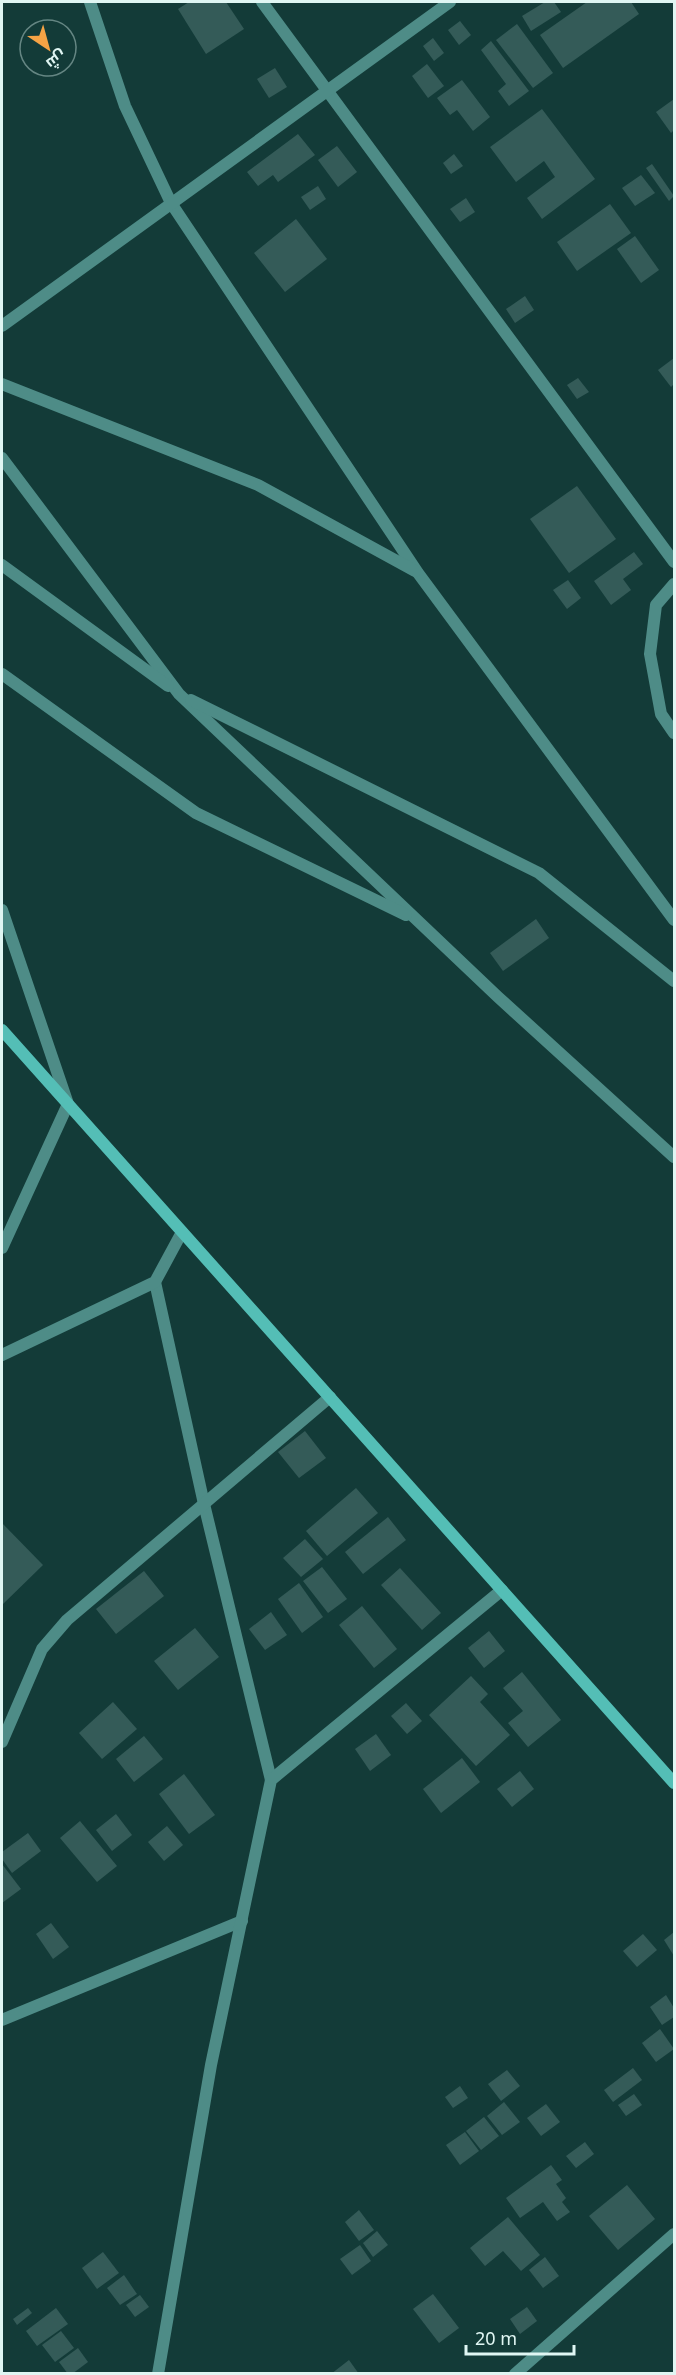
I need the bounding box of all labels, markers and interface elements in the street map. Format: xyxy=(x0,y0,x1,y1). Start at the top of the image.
north arrow xyxy=(18,18,78,78)
text: ش xyxy=(42,45,72,75)
scale bar xyxy=(466,2318,574,2356)
text: 20 m xyxy=(475,2326,517,2350)

